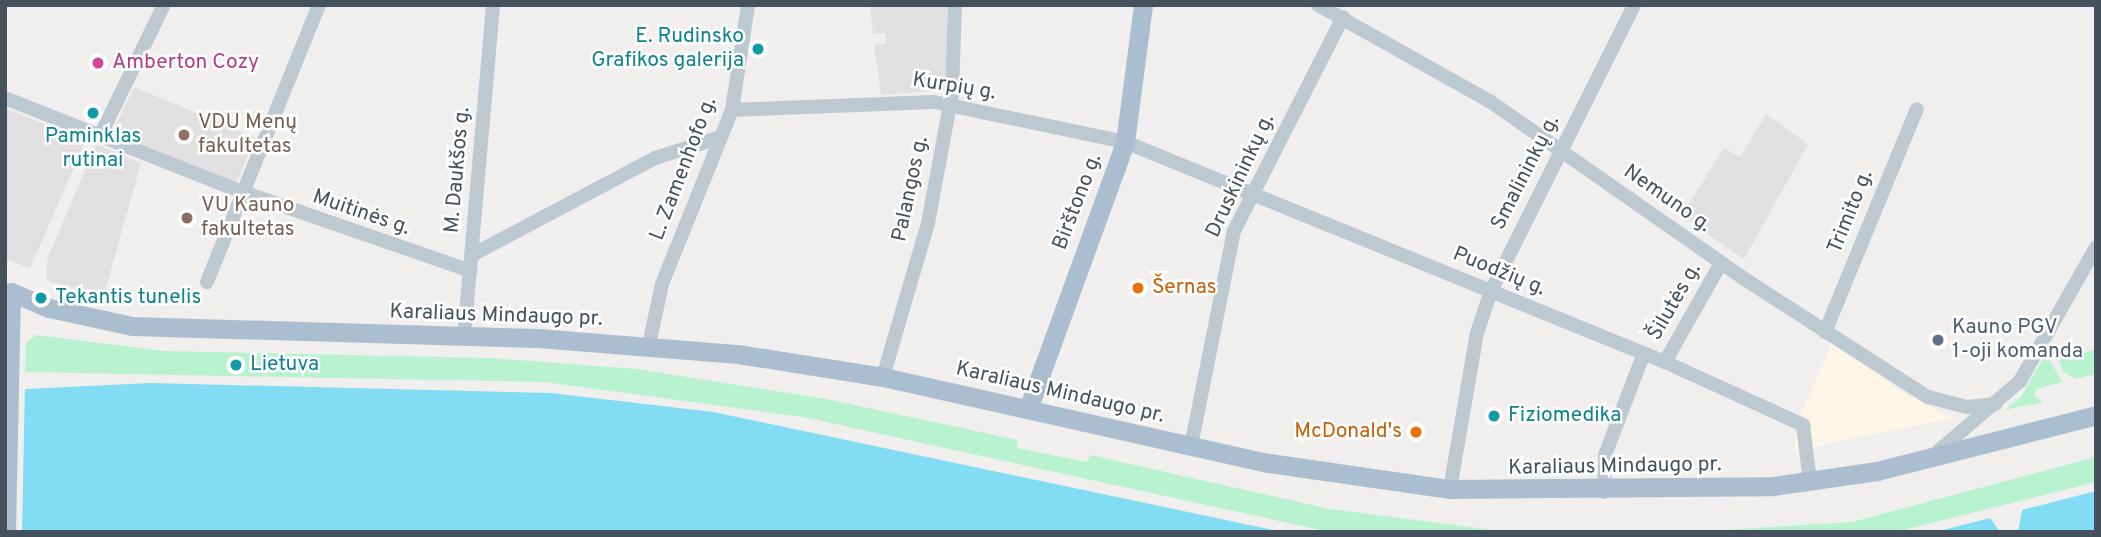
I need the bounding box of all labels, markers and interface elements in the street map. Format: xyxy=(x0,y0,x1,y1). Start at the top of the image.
place label: E. Rudinsko Grafikos galerija xyxy=(591,24,744,74)
marker: E. Rudinsko Grafikos galerija xyxy=(750,41,766,57)
place label: Amberton Cozy xyxy=(112,50,259,76)
marker: Amberton Cozy xyxy=(90,55,106,71)
street label: Kurpių g. xyxy=(910,68,998,106)
street label: L. Zamenhofo g. xyxy=(645,94,723,244)
marker: Paminklas rutinai xyxy=(85,105,101,121)
street label: M. Daukšos g. xyxy=(440,106,476,234)
place label: VDU Menų fakultetas xyxy=(198,110,297,160)
street label: Druskininkų g. xyxy=(1201,110,1281,242)
street label: Smalininkų g. xyxy=(1486,111,1566,235)
place label: Paminklas rutinai xyxy=(45,124,141,174)
marker: VDU Menų fakultetas xyxy=(176,127,192,143)
street label: Palangos g. xyxy=(888,134,934,244)
street label: Birštono g. xyxy=(1048,150,1108,254)
street label: Nemuno g. xyxy=(1618,160,1716,238)
street label: Trimito g. xyxy=(1823,167,1879,257)
street label: Muitinės g. xyxy=(309,185,413,241)
place label: VU Kauno fakultetas xyxy=(201,193,295,243)
marker: VU Kauno fakultetas xyxy=(179,210,195,226)
street label: Puodžių g. xyxy=(1449,242,1549,302)
street label: Šilutės g. xyxy=(1643,259,1707,345)
place label: Šernas xyxy=(1152,275,1217,301)
marker: Šernas xyxy=(1130,280,1146,296)
place label: Tekantis tunelis xyxy=(55,285,201,311)
marker: Tekantis tunelis xyxy=(33,290,49,306)
street label: Karaliaus Mindaugo pr. xyxy=(389,300,603,332)
place label: Kauno PGV 1-oji komanda xyxy=(1952,315,2083,365)
marker: Kauno PGV 1-oji komanda xyxy=(1930,332,1946,348)
place label: Lietuva xyxy=(250,352,319,378)
marker: Lietuva xyxy=(228,357,244,373)
street label: Karaliaus Mindaugo pr. xyxy=(953,357,1167,429)
place label: Fiziomedika xyxy=(1508,403,1621,429)
marker: Fiziomedika xyxy=(1486,408,1502,424)
place label: McDonald's xyxy=(1294,419,1402,445)
marker: McDonald's xyxy=(1408,424,1424,440)
street label: Karaliaus Mindaugo pr. xyxy=(1508,453,1722,481)

